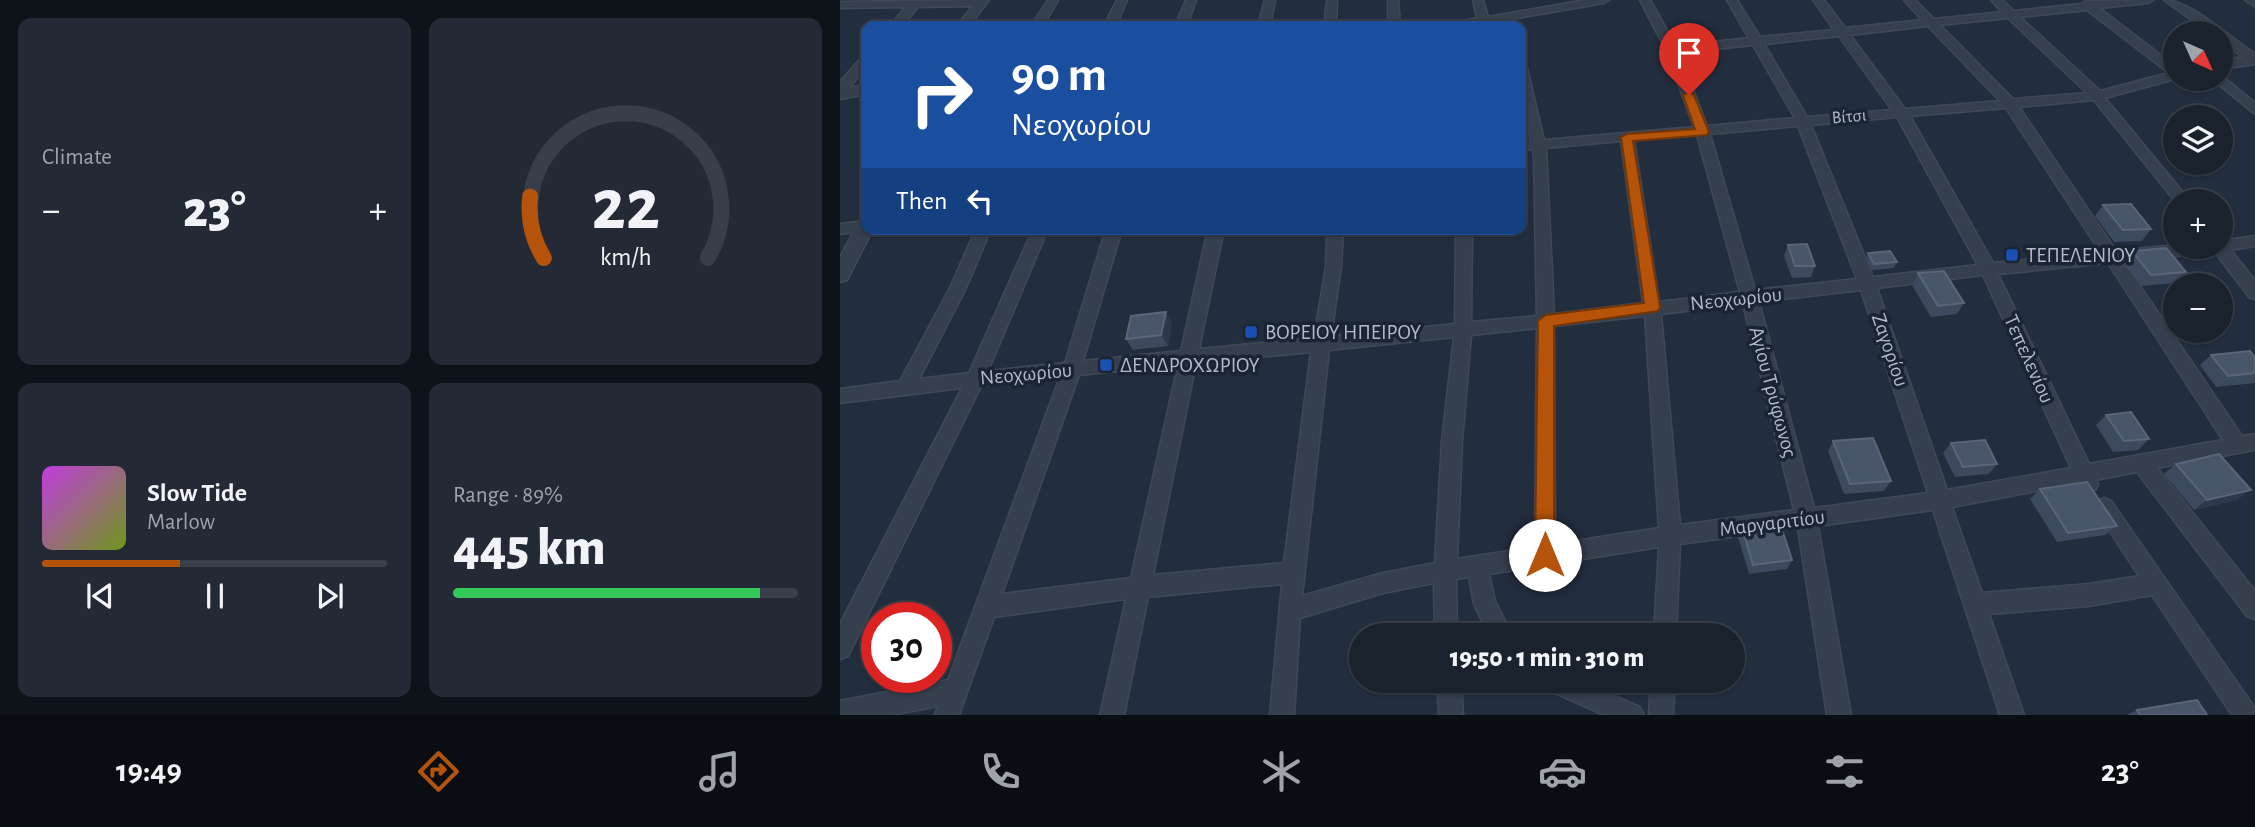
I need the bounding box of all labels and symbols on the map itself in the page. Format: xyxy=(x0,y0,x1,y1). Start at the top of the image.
north arrow xyxy=(2163,21,2233,91)
pin xyxy=(1659,23,1719,95)
street label: Βίτσι xyxy=(1831,106,1867,127)
place label: ΤΕΠΕΛΕΝΙΟΥ xyxy=(2026,245,2135,266)
marker: ΤΕΠΕΛΕΝΙΟΥ xyxy=(2004,247,2020,263)
street label: Νεοχωρίου xyxy=(1689,284,1783,314)
street label: Ζαγορίου xyxy=(1868,311,1912,389)
street label: Τεπελενίου xyxy=(2000,312,2058,406)
place label: ΒΟΡΕΙΟΥ ΗΠΕΙΡΟΥ xyxy=(1265,322,1421,343)
marker: ΒΟΡΕΙΟΥ ΗΠΕΙΡΟΥ xyxy=(1243,324,1259,340)
street label: Αγίου Τρύφωνος xyxy=(1745,324,1801,460)
place label: ΔΕΝΔΡΟΧΩΡΙΟΥ xyxy=(1120,355,1260,376)
marker: ΔΕΝΔΡΟΧΩΡΙΟΥ xyxy=(1098,357,1114,373)
street label: Νεοχωρίου xyxy=(979,360,1073,388)
street label: Μαργαριτίου xyxy=(1718,506,1826,540)
position arrow xyxy=(1508,518,1582,592)
speed limit sign: 30 xyxy=(861,602,952,693)

